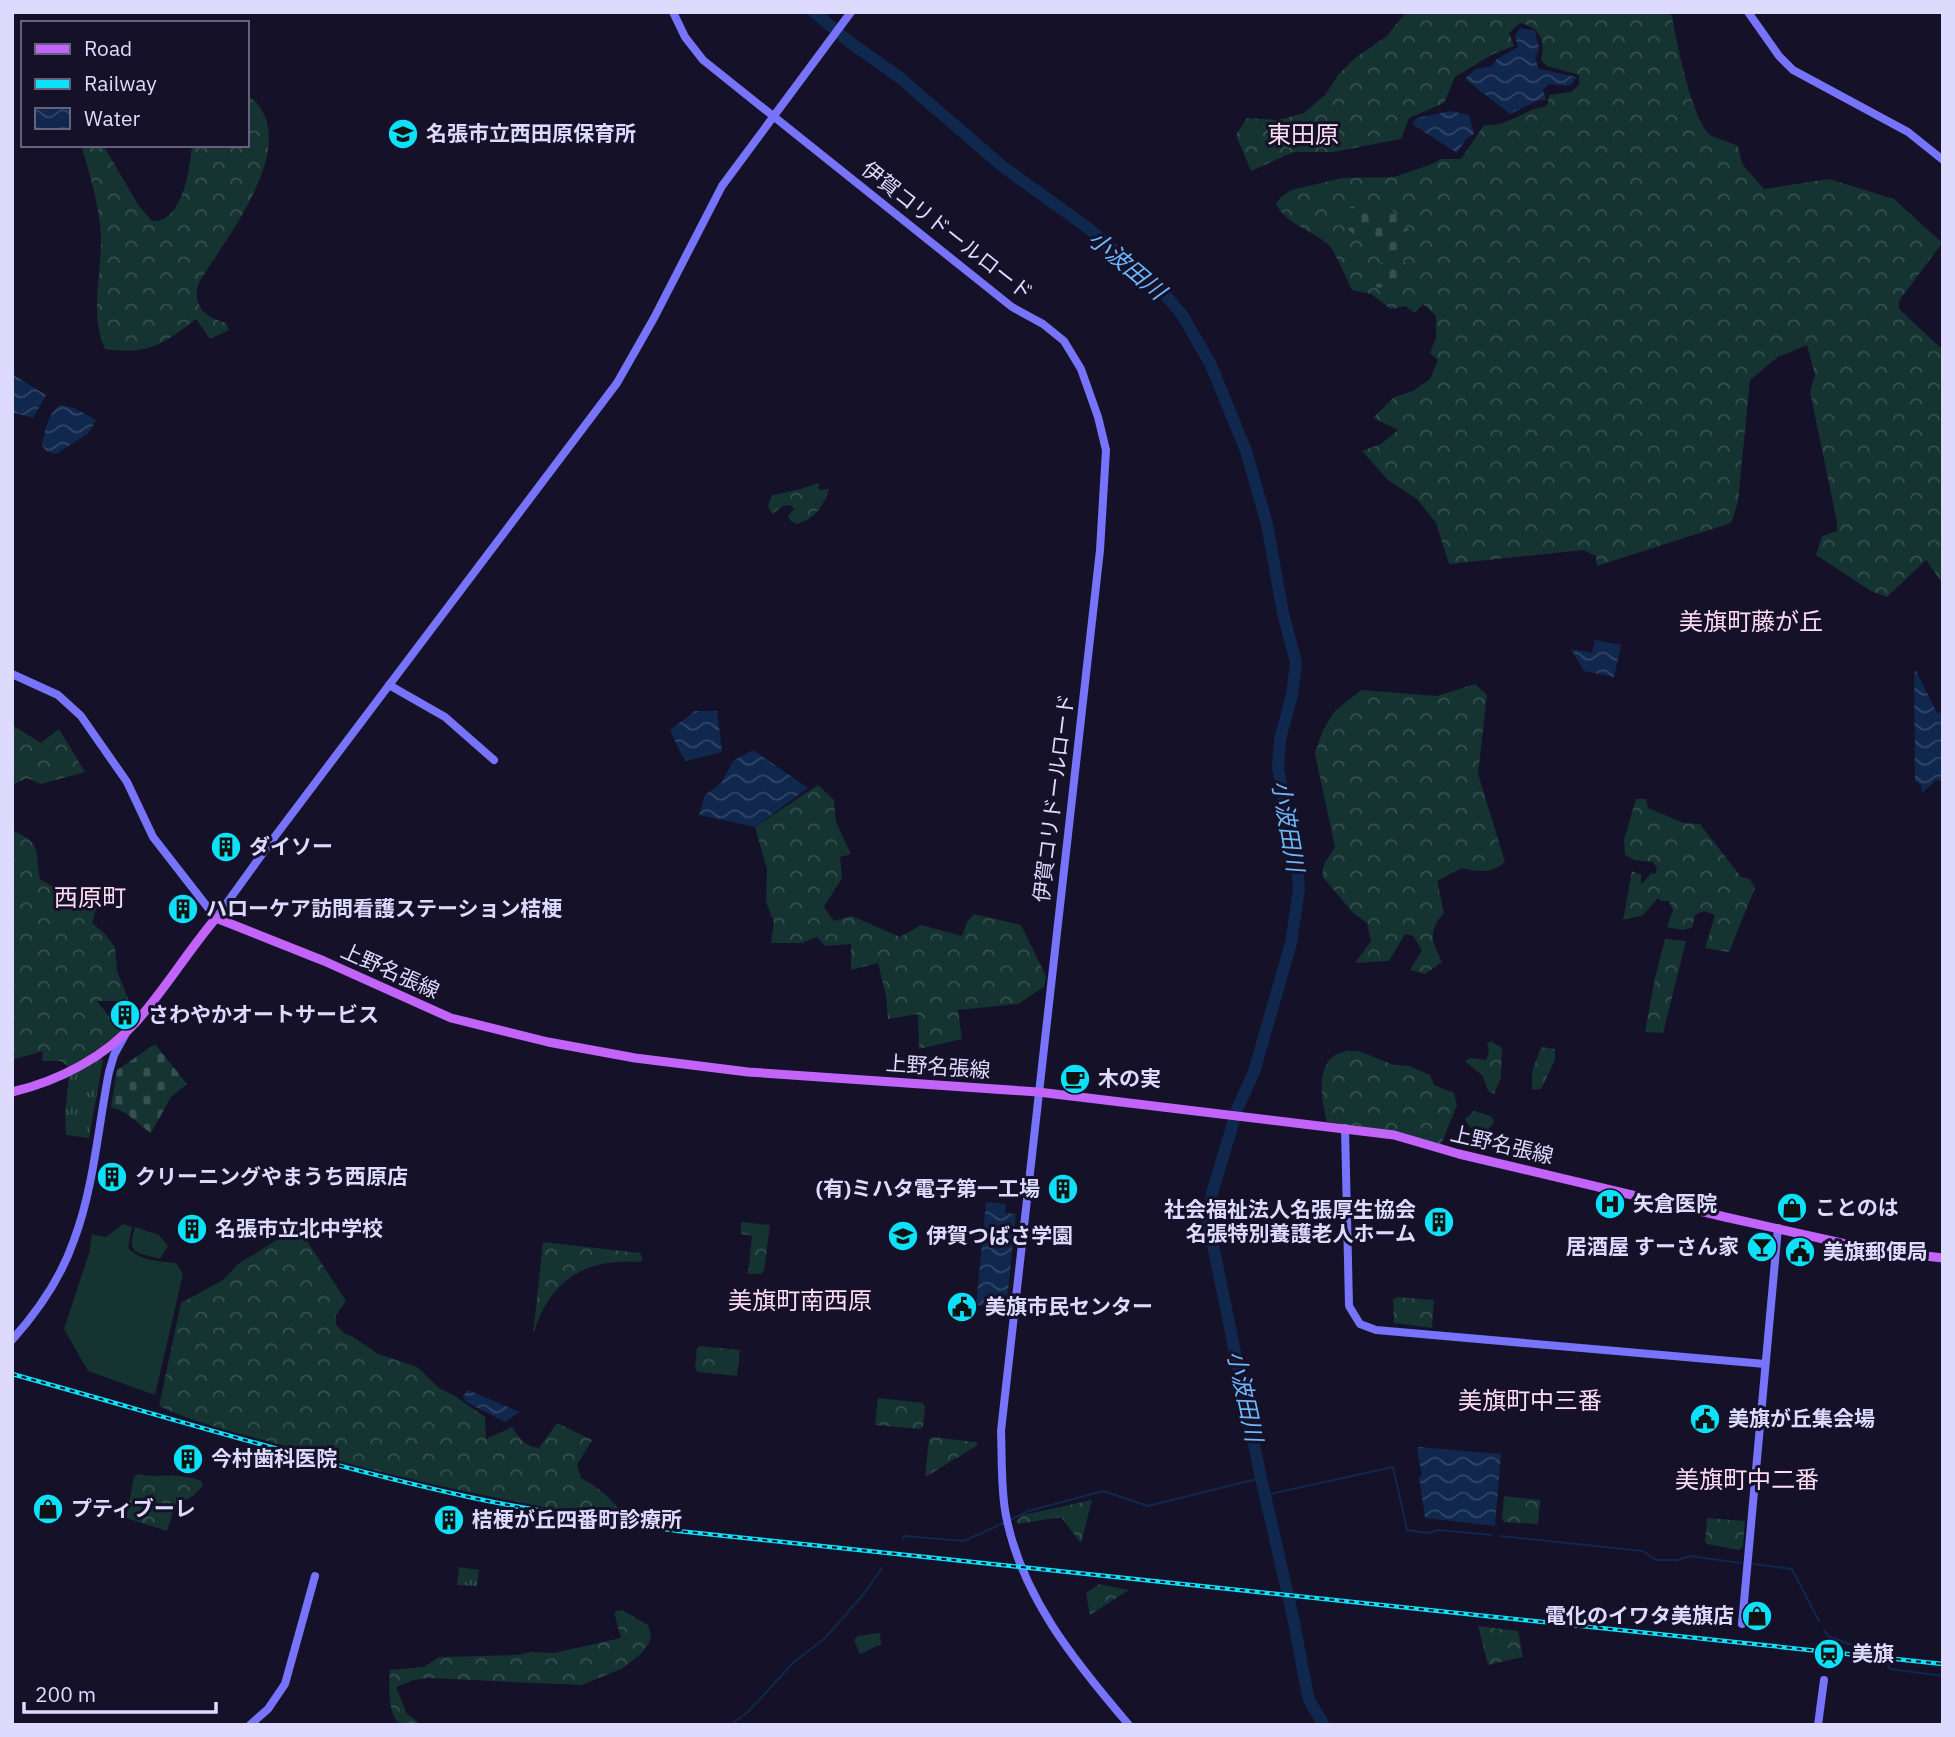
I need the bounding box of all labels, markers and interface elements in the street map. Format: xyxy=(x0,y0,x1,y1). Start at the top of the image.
legend xyxy=(21,21,248,147)
text: Road xyxy=(84,34,132,62)
text: Railway xyxy=(84,69,157,97)
text: Water xyxy=(84,104,141,132)
school or university icon: 名張市立西田原保育所 xyxy=(386,117,420,151)
district label: 東田原 xyxy=(1267,118,1339,150)
place label: 名張市立西田原保育所 xyxy=(426,119,636,147)
street label: 伊賀コリドールロード xyxy=(856,155,1039,306)
water label: 小波田川 xyxy=(1083,223,1175,307)
district label: 美旗町藤が丘 xyxy=(1679,605,1823,637)
street label: 伊賀コリドールロード xyxy=(1026,692,1080,904)
water label: 小波田川 xyxy=(1266,778,1312,877)
building icon: ダイソー xyxy=(209,830,243,864)
place label: ダイソー xyxy=(249,832,333,860)
district label: 西原町 xyxy=(54,881,126,913)
building icon: ハローケア訪問看護ステーション桔梗 xyxy=(166,892,200,926)
place label: ハローケア訪問看護ステーション桔梗 xyxy=(206,894,563,922)
street label: 上野名張線 xyxy=(337,936,444,1004)
building icon: さわやかオートサービス xyxy=(108,998,142,1032)
place label: さわやかオートサービス xyxy=(148,1000,379,1028)
street label: 上野名張線 xyxy=(885,1048,991,1084)
cafe icon: 木の実 xyxy=(1058,1062,1092,1096)
place label: 木の実 xyxy=(1098,1064,1161,1092)
street label: 上野名張線 xyxy=(1448,1119,1557,1169)
building icon: クリーニングやまうち西原店 xyxy=(95,1160,129,1194)
place label: クリーニングやまうち西原店 xyxy=(135,1162,408,1190)
building icon: (有)ミハタ電子第一工場 xyxy=(1046,1172,1080,1206)
place label: (有)ミハタ電子第一工場 xyxy=(816,1174,1040,1202)
hospital icon: 矢倉医院 xyxy=(1593,1187,1627,1221)
place label: 矢倉医院 xyxy=(1633,1189,1717,1217)
shop icon: ことのは xyxy=(1775,1191,1809,1225)
place label: ことのは xyxy=(1815,1193,1899,1221)
place label: 社会福祉法人名張厚生協会 名張特別養護老人ホーム xyxy=(1164,1195,1416,1247)
building icon: 社会福祉法人名張厚生協会 名張特別養護老人ホーム xyxy=(1422,1205,1456,1239)
building icon: 名張市立北中学校 xyxy=(175,1212,209,1246)
place label: 名張市立北中学校 xyxy=(215,1214,383,1242)
school or university icon: 伊賀つばさ学園 xyxy=(886,1219,920,1253)
place label: 伊賀つばさ学園 xyxy=(926,1221,1073,1249)
bar icon: 居酒屋 すーさん家 xyxy=(1745,1230,1779,1264)
place label: 居酒屋 すーさん家 xyxy=(1566,1232,1739,1260)
public building icon: 美旗郵便局 xyxy=(1783,1235,1817,1269)
place label: 美旗郵便局 xyxy=(1823,1237,1928,1265)
district label: 美旗町南西原 xyxy=(728,1284,872,1316)
public building icon: 美旗市民センター xyxy=(945,1290,979,1324)
place label: 美旗市民センター xyxy=(985,1292,1153,1320)
water label: 小波田川 xyxy=(1222,1348,1271,1447)
district label: 美旗町中三番 xyxy=(1458,1384,1602,1416)
public building icon: 美旗が丘集会場 xyxy=(1688,1402,1722,1436)
place label: 美旗が丘集会場 xyxy=(1728,1404,1875,1432)
building icon: 今村歯科医院 xyxy=(171,1442,205,1476)
place label: 今村歯科医院 xyxy=(211,1444,337,1472)
district label: 美旗町中二番 xyxy=(1675,1463,1819,1495)
shop icon: プティブーレ xyxy=(31,1492,65,1526)
place label: プティブーレ xyxy=(71,1494,196,1522)
building icon: 桔梗が丘四番町診療所 xyxy=(432,1503,466,1537)
place label: 桔梗が丘四番町診療所 xyxy=(472,1505,682,1533)
shop icon: 電化のイワタ美旗店 xyxy=(1740,1599,1774,1633)
place label: 電化のイワタ美旗店 xyxy=(1545,1601,1734,1629)
station icon: 美旗 xyxy=(1812,1637,1846,1671)
place label: 美旗 xyxy=(1852,1639,1894,1667)
scale bar xyxy=(24,1670,217,1714)
text: 200 m xyxy=(35,1680,96,1708)

